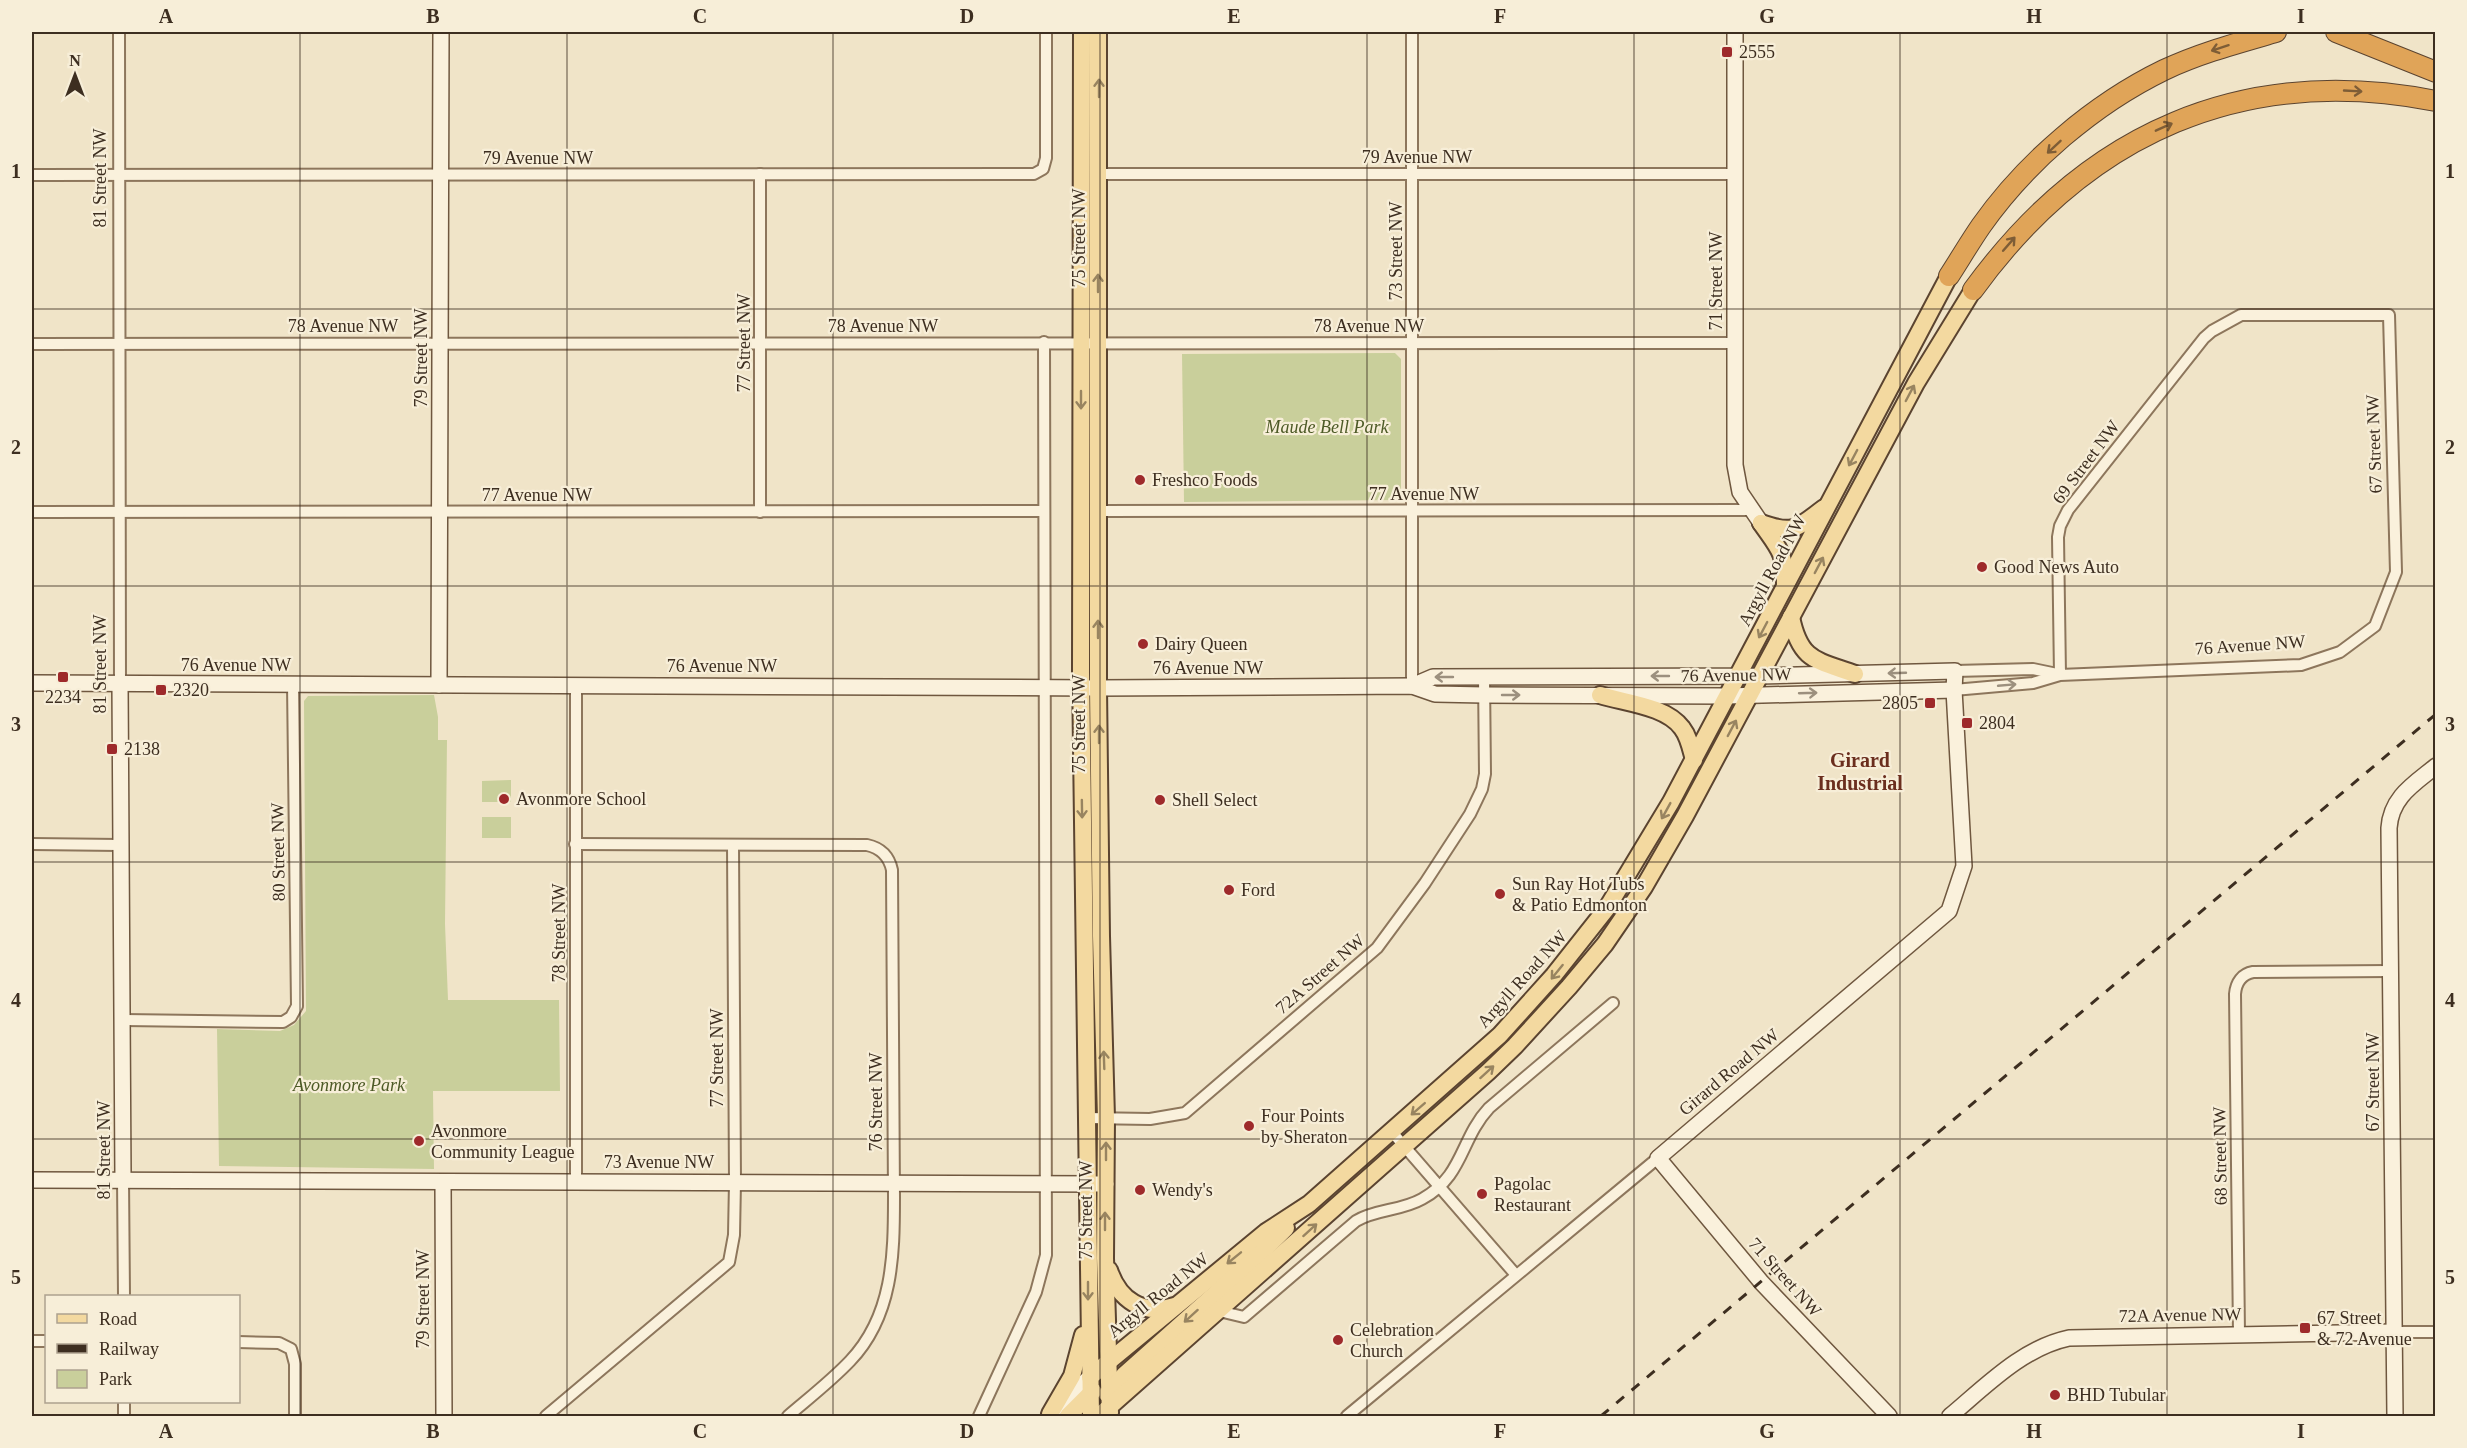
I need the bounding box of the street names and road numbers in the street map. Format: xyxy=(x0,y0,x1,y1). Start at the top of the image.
street label: 81 Street NW xyxy=(90,129,110,227)
street label: 79 Avenue NW xyxy=(1362,147,1472,167)
street label: 79 Avenue NW xyxy=(483,148,593,168)
street label: 75 Street NW xyxy=(1069,189,1089,287)
street label: 73 Street NW xyxy=(1386,202,1406,300)
street label: 71 Street NW xyxy=(1706,232,1726,330)
street label: 77 Street NW xyxy=(734,294,754,392)
street label: 79 Street NW xyxy=(411,309,431,407)
street label: 78 Avenue NW xyxy=(288,316,398,336)
street label: 78 Avenue NW xyxy=(828,316,938,336)
street label: 78 Avenue NW xyxy=(1314,316,1424,336)
street label: 67 Street NW xyxy=(2362,394,2386,494)
street label: 69 Street NW xyxy=(2048,416,2124,508)
street label: 77 Avenue NW xyxy=(1369,484,1479,504)
street label: 77 Avenue NW xyxy=(482,485,592,505)
street label: Argyll Road NW xyxy=(1734,511,1810,629)
street label: 81 Street NW xyxy=(90,615,110,713)
street label: 76 Avenue NW xyxy=(2194,631,2306,659)
street label: 76 Avenue NW xyxy=(181,655,291,675)
street label: 76 Avenue NW xyxy=(667,656,777,676)
street label: 76 Avenue NW xyxy=(1153,658,1263,678)
street label: 76 Avenue NW xyxy=(1681,664,1791,686)
street label: 75 Street NW xyxy=(1069,675,1089,773)
street label: 80 Street NW xyxy=(267,802,289,902)
street label: 78 Street NW xyxy=(549,884,569,982)
street label: Argyll Road NW xyxy=(1473,926,1571,1032)
street label: 72A Street NW xyxy=(1272,930,1368,1018)
street label: 77 Street NW xyxy=(707,1009,727,1107)
street label: Girard Road NW xyxy=(1675,1024,1783,1120)
street label: 67 Street NW xyxy=(2363,1033,2383,1131)
street label: 76 Street NW xyxy=(866,1053,886,1151)
street label: 81 Street NW xyxy=(94,1101,114,1199)
street label: 68 Street NW xyxy=(2209,1106,2231,1206)
street label: 73 Avenue NW xyxy=(604,1152,714,1172)
street label: 75 Street NW xyxy=(1076,1161,1096,1259)
street label: 71 Street NW xyxy=(1744,1234,1826,1320)
street label: Argyll Road NW xyxy=(1104,1248,1212,1342)
street label: 79 Street NW xyxy=(413,1250,433,1348)
street label: 72A Avenue NW xyxy=(2119,1304,2241,1326)

